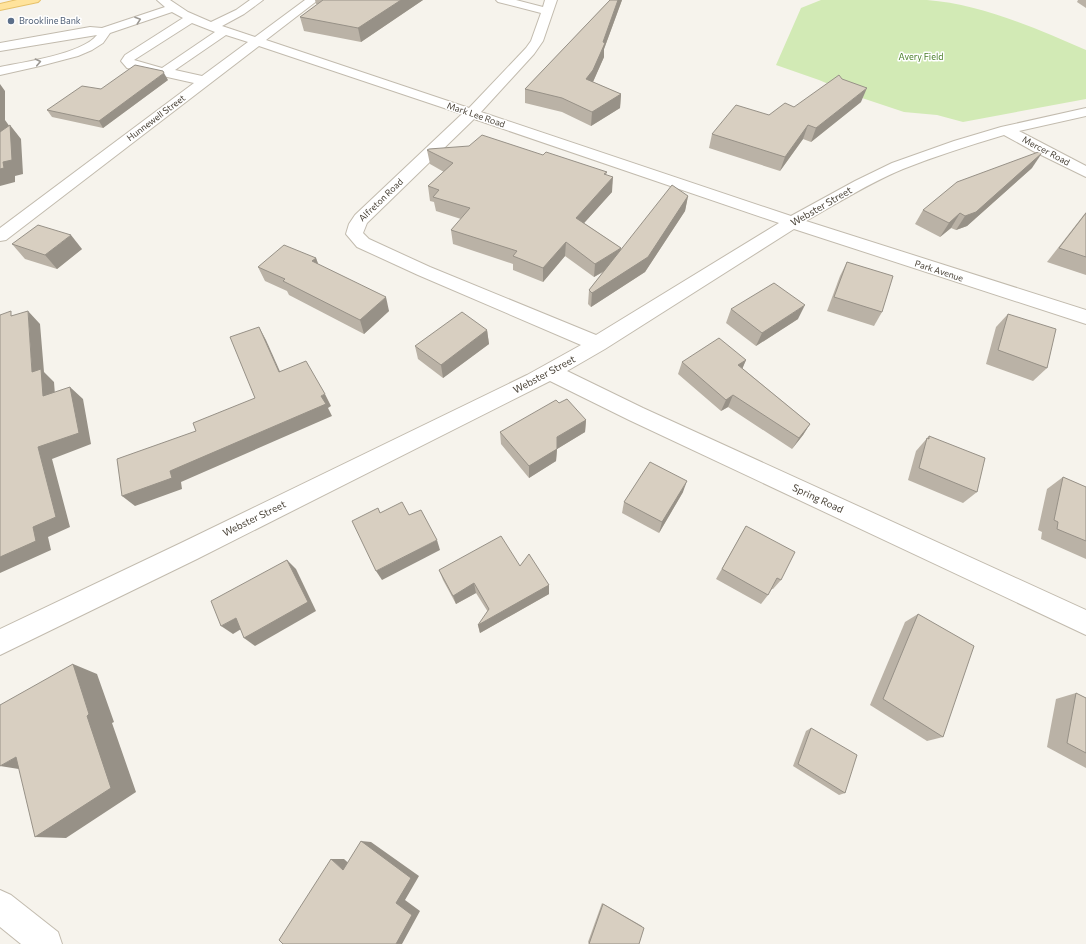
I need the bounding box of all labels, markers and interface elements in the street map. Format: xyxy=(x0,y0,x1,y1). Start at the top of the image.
place label: Brookline Bank xyxy=(19,15,81,26)
marker: Brookline Bank xyxy=(6,16,16,26)
one-way arrow xyxy=(134,16,141,25)
park label: Avery Field xyxy=(899,51,943,62)
one-way arrow xyxy=(35,59,41,67)
street label: Hunnewell Street xyxy=(124,92,187,143)
street label: Mark Lee Road xyxy=(446,99,507,130)
street label: Mercer Road xyxy=(1021,133,1072,168)
street label: Alfreton Road xyxy=(356,176,405,223)
street label: Webster Street xyxy=(788,184,854,228)
street label: Park Avenue xyxy=(913,257,965,284)
street label: Webster Street xyxy=(511,353,577,395)
street label: Spring Road xyxy=(791,481,846,515)
street label: Webster Street xyxy=(221,498,287,538)

